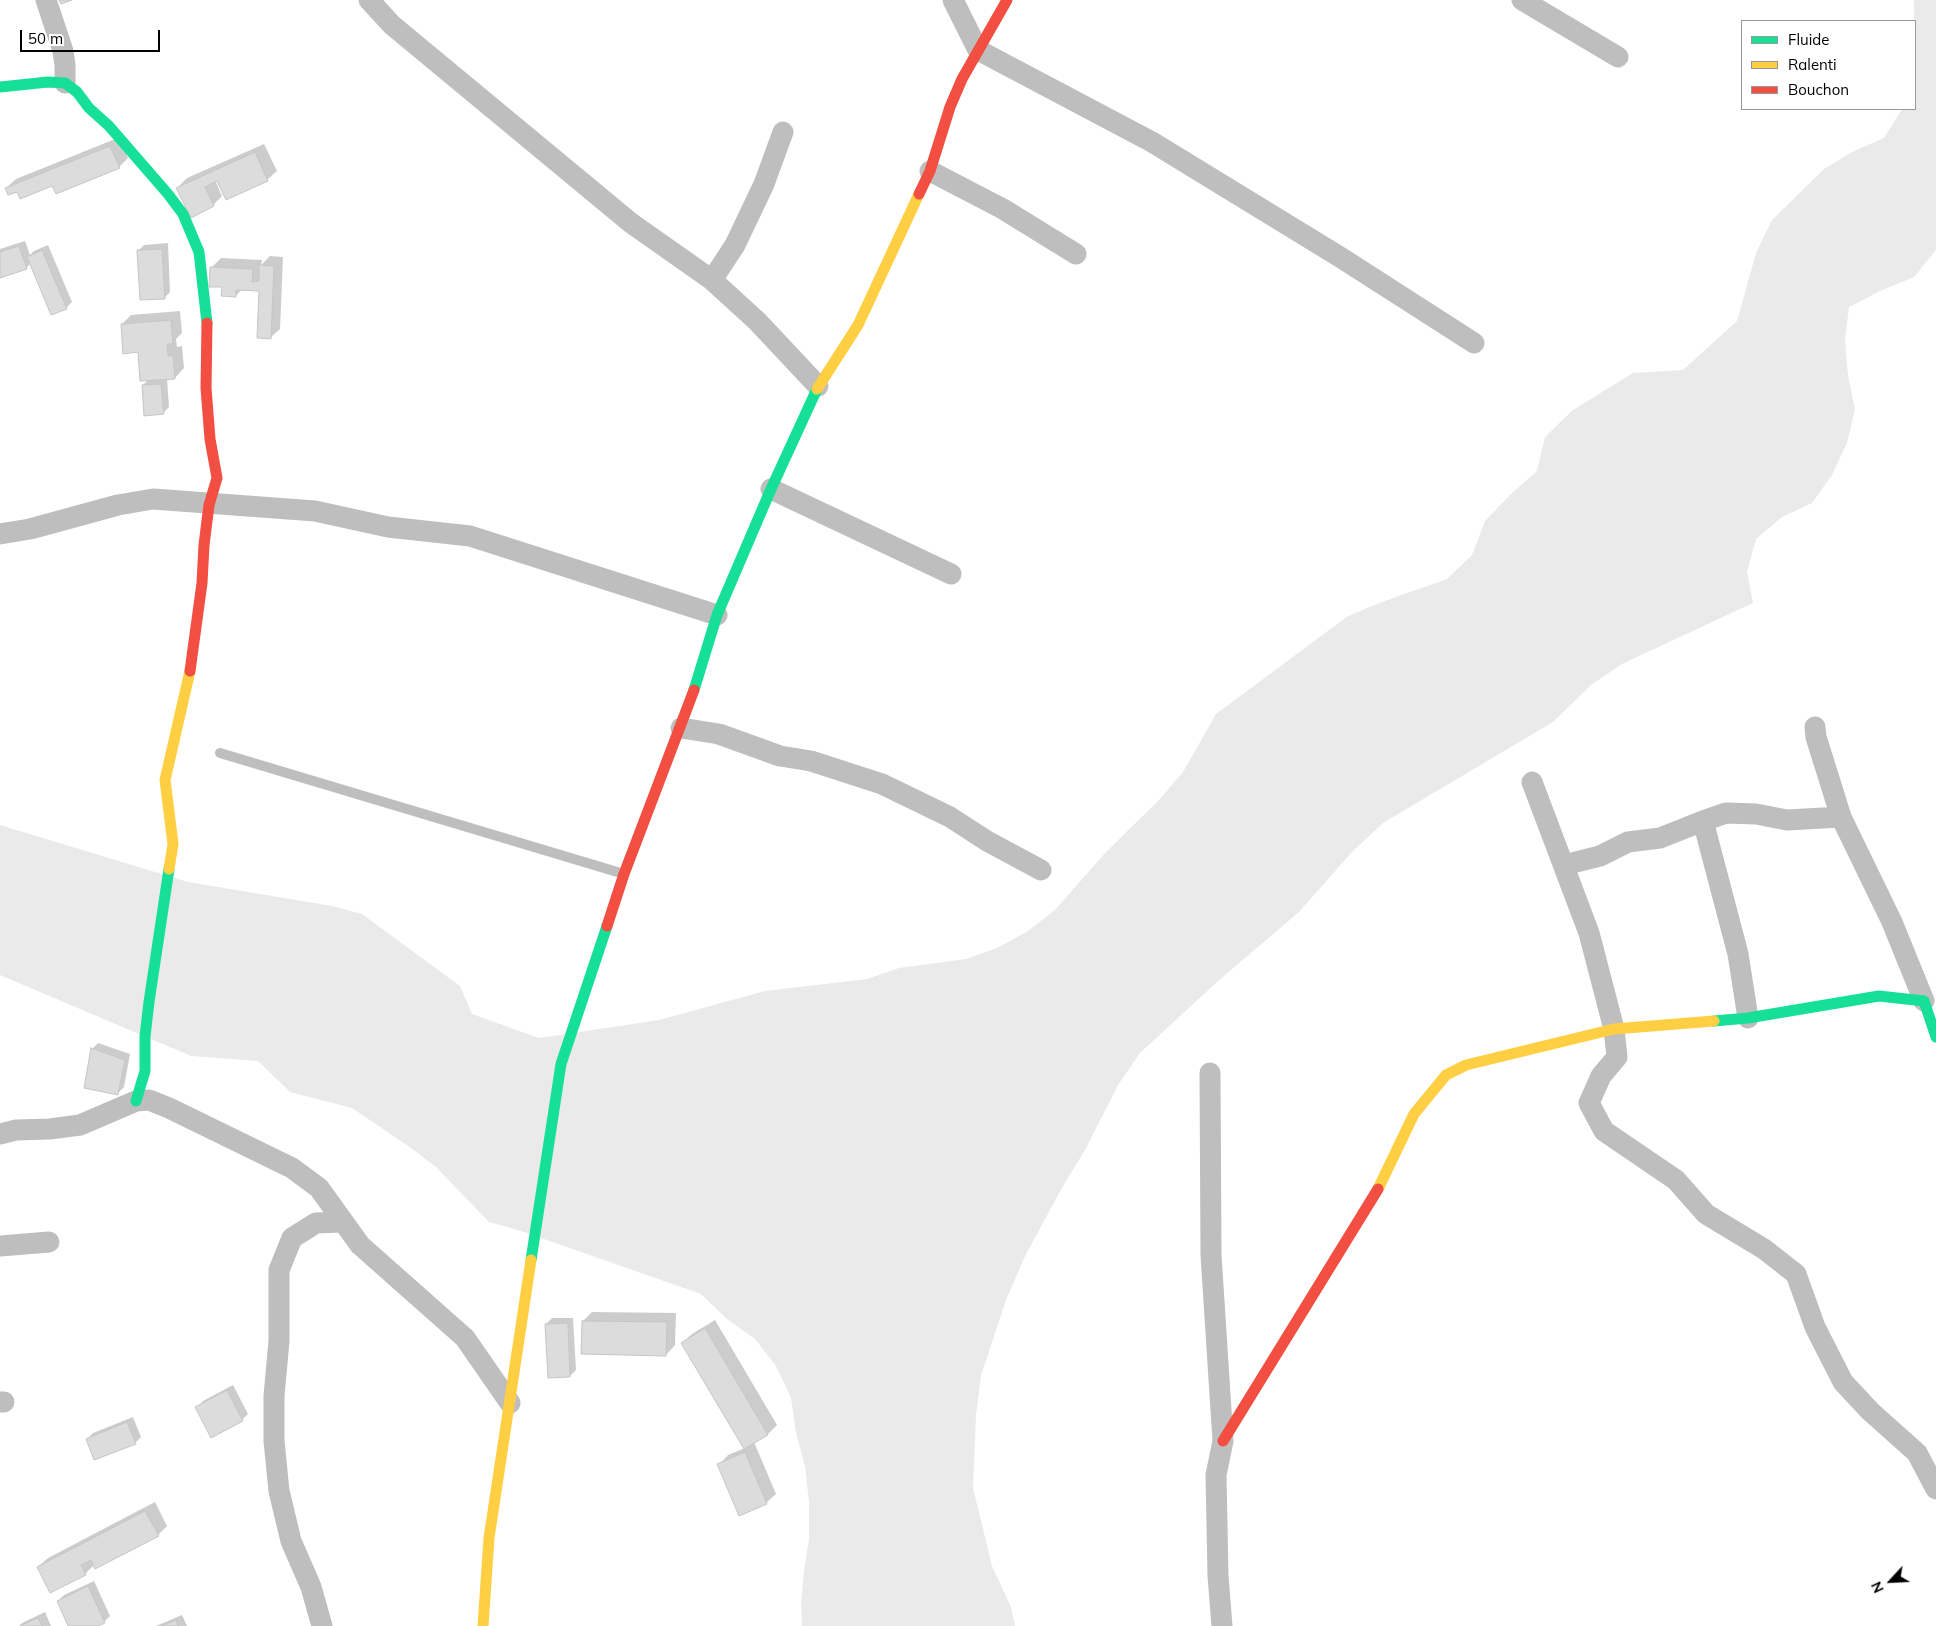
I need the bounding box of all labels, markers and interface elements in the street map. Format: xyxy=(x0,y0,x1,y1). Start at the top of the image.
scale bar xyxy=(22,20,162,52)
legend xyxy=(1741,20,1916,110)
text: 50 m xyxy=(28,29,63,48)
text: Fluide xyxy=(1788,30,1829,49)
text: Ralenti xyxy=(1788,55,1837,74)
text: Bouchon xyxy=(1788,80,1849,99)
north arrow xyxy=(1866,1556,1916,1606)
text: N xyxy=(1867,1579,1888,1596)

